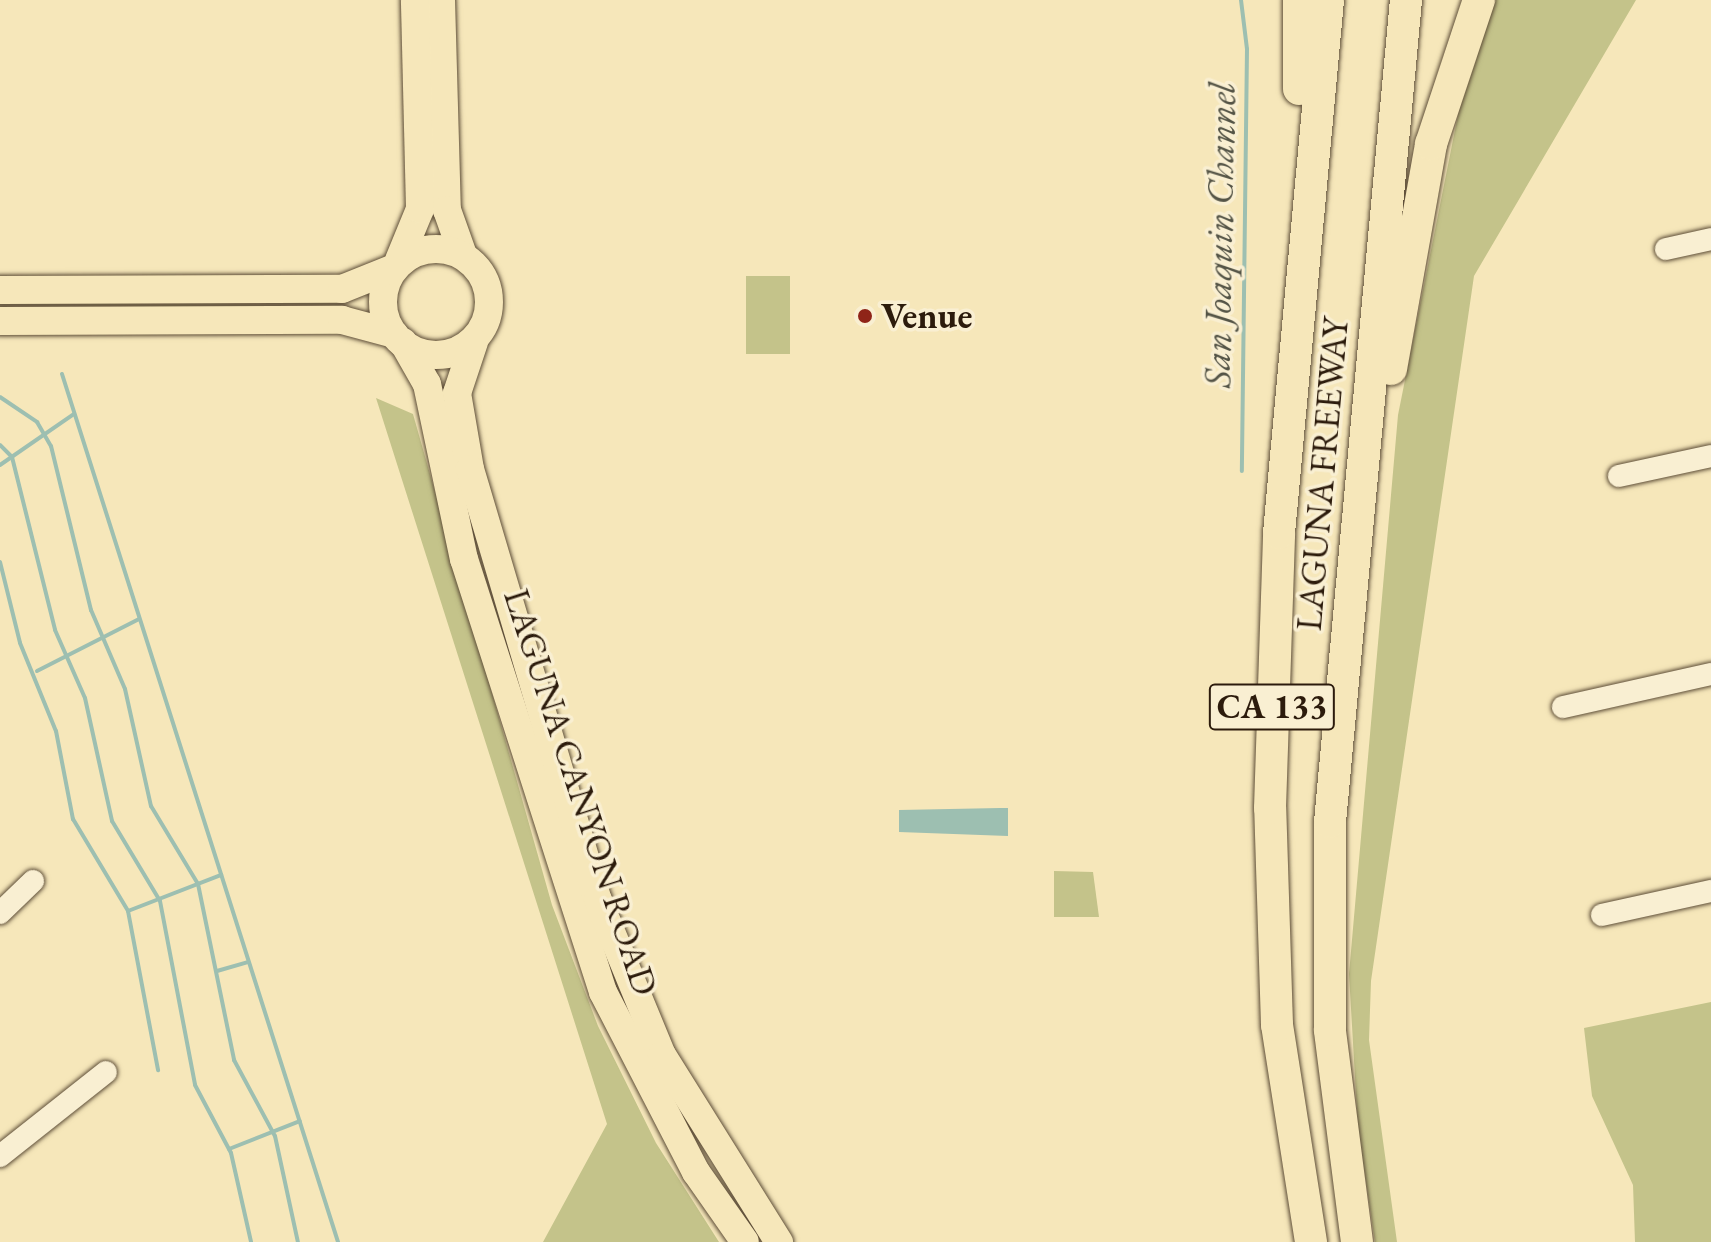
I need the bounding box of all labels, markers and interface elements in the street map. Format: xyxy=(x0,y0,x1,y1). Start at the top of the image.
water label: San Joaquin Channel xyxy=(1194,82,1244,388)
place label: Venue xyxy=(881,294,972,338)
marker: Venue xyxy=(856,307,874,325)
street label: LAGUNA FREEWAY xyxy=(1287,316,1357,632)
street label: LAGUNA CANYON ROAD xyxy=(495,583,667,1001)
road number: CA 133 xyxy=(1208,677,1336,737)

